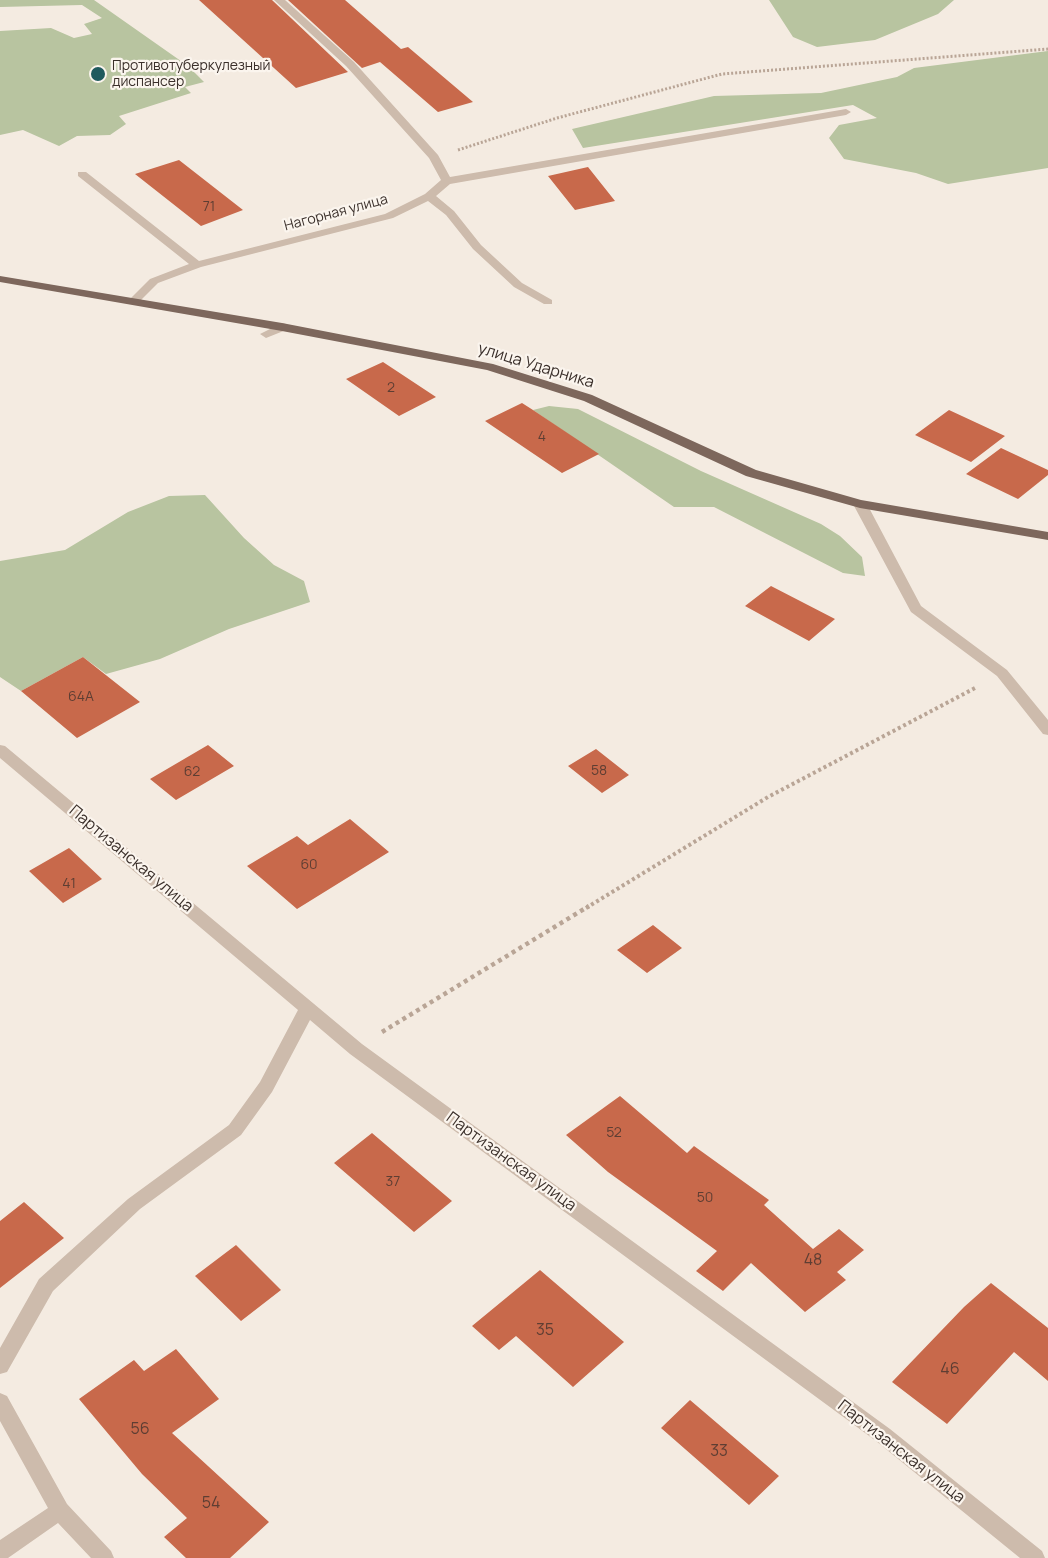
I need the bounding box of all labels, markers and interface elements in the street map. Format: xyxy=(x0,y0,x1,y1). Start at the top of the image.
place label: Противотуберкулезный диспансер xyxy=(112,58,270,90)
marker: Противотуберкулезный диспансер xyxy=(89,65,107,83)
street label: Нагорная улица xyxy=(282,191,390,235)
house number: 71 xyxy=(203,199,215,215)
street label: улица Ударника xyxy=(476,339,596,393)
house number: 2 xyxy=(387,380,395,396)
house number: 4 xyxy=(538,429,546,445)
house number: 64А xyxy=(68,689,94,705)
house number: 58 xyxy=(591,763,607,779)
house number: 62 xyxy=(184,764,200,780)
street label: Партизанская улица xyxy=(65,802,197,916)
house number: 60 xyxy=(300,857,318,873)
house number: 41 xyxy=(62,876,76,892)
street label: Партизанская улица xyxy=(442,1108,580,1216)
house number: 52 xyxy=(606,1125,622,1141)
house number: 37 xyxy=(386,1174,400,1190)
house number: 50 xyxy=(697,1190,713,1206)
house number: 48 xyxy=(804,1251,822,1271)
house number: 35 xyxy=(536,1321,554,1341)
house number: 46 xyxy=(940,1360,960,1380)
street label: Партизанская улица xyxy=(834,1396,968,1508)
house number: 56 xyxy=(130,1420,150,1440)
house number: 33 xyxy=(710,1442,728,1462)
house number: 54 xyxy=(202,1494,220,1514)

